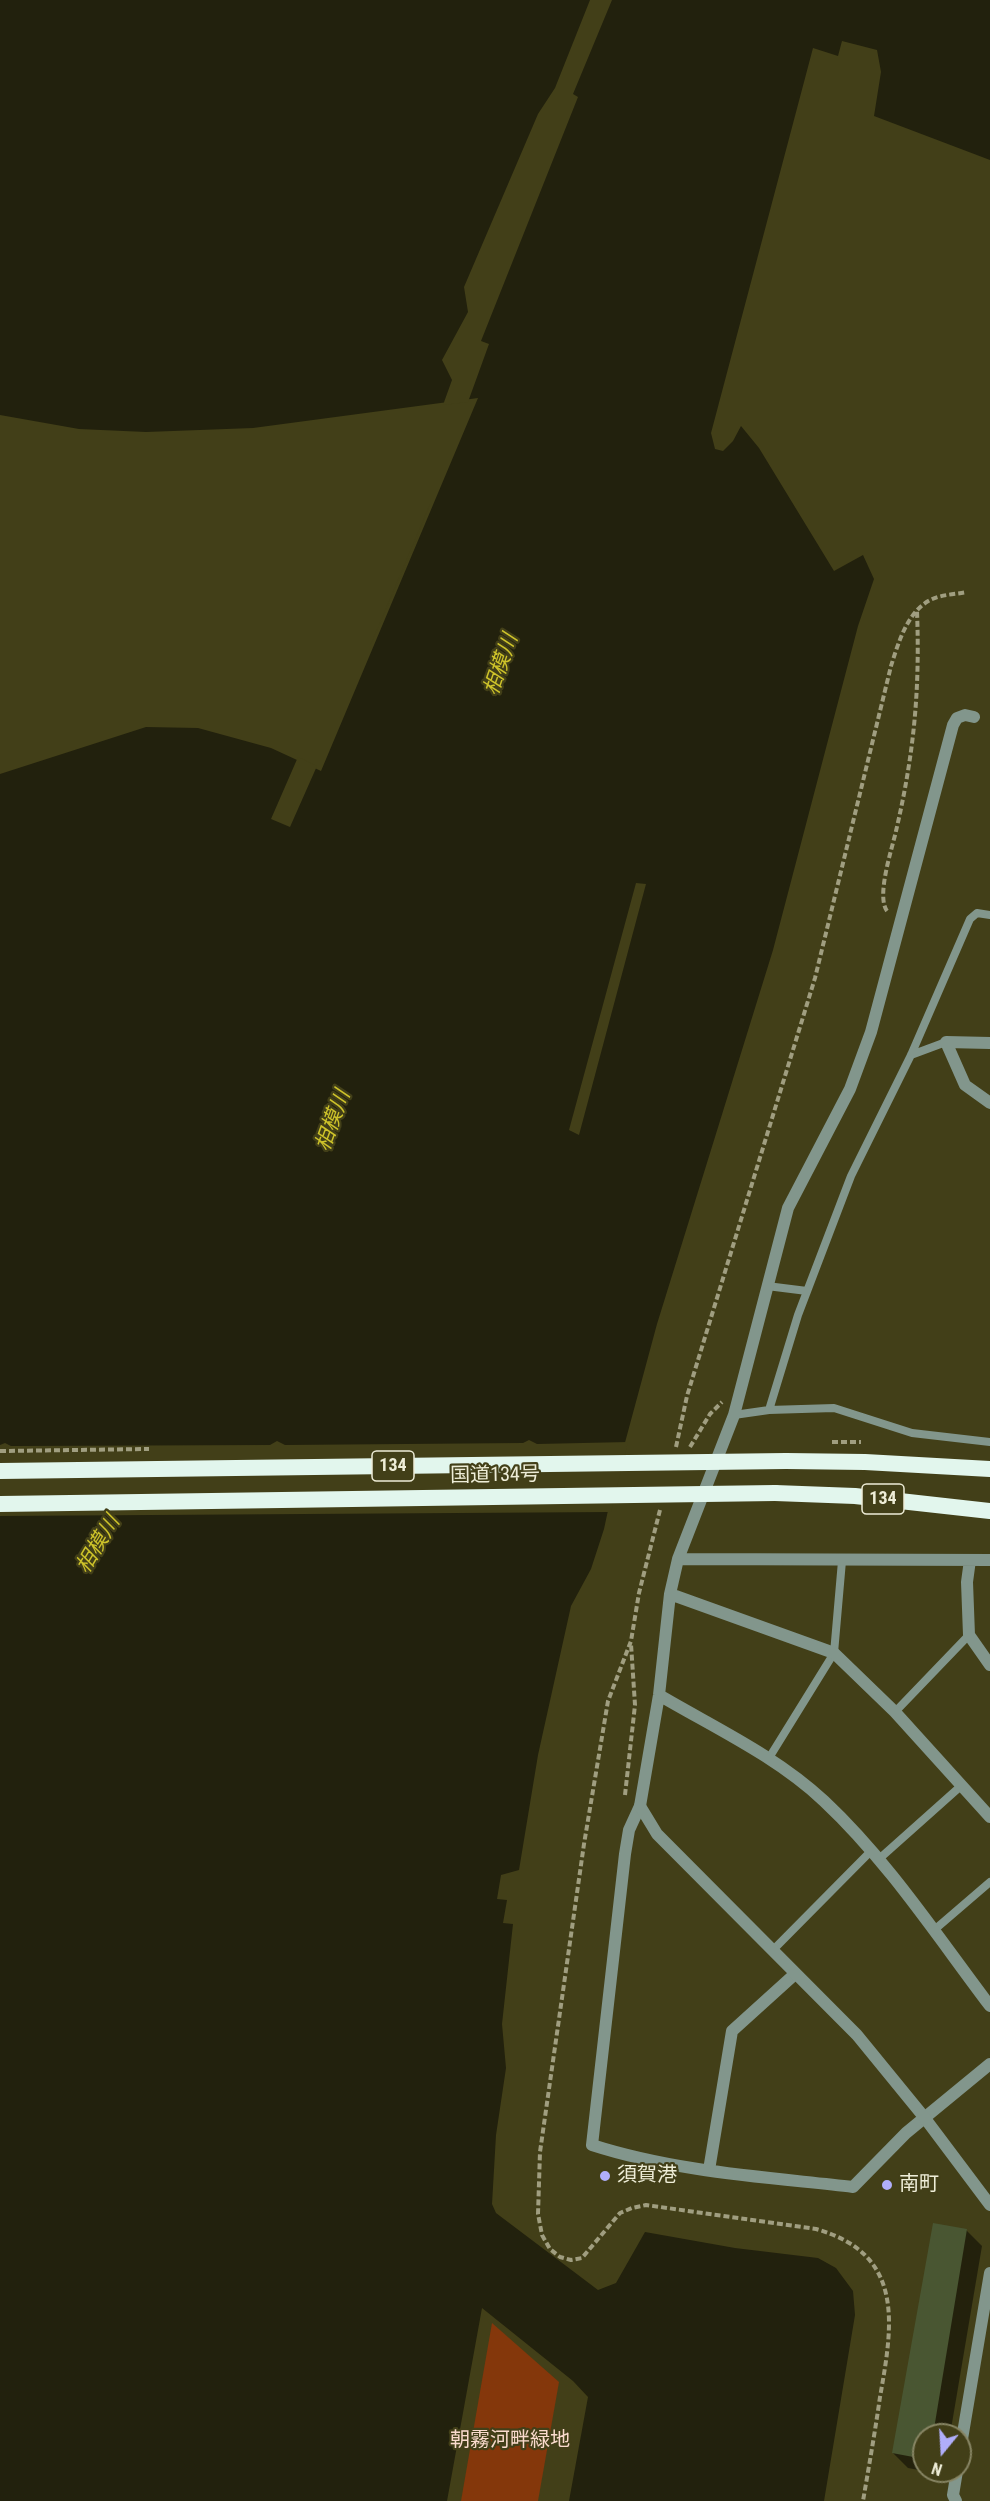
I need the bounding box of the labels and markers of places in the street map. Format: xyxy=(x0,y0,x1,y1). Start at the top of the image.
place label: 須賀港 xyxy=(617,2164,677,2188)
marker: 須賀港 xyxy=(598,2169,612,2183)
place label: 南町 xyxy=(899,2173,939,2197)
marker: 南町 xyxy=(880,2178,894,2192)

